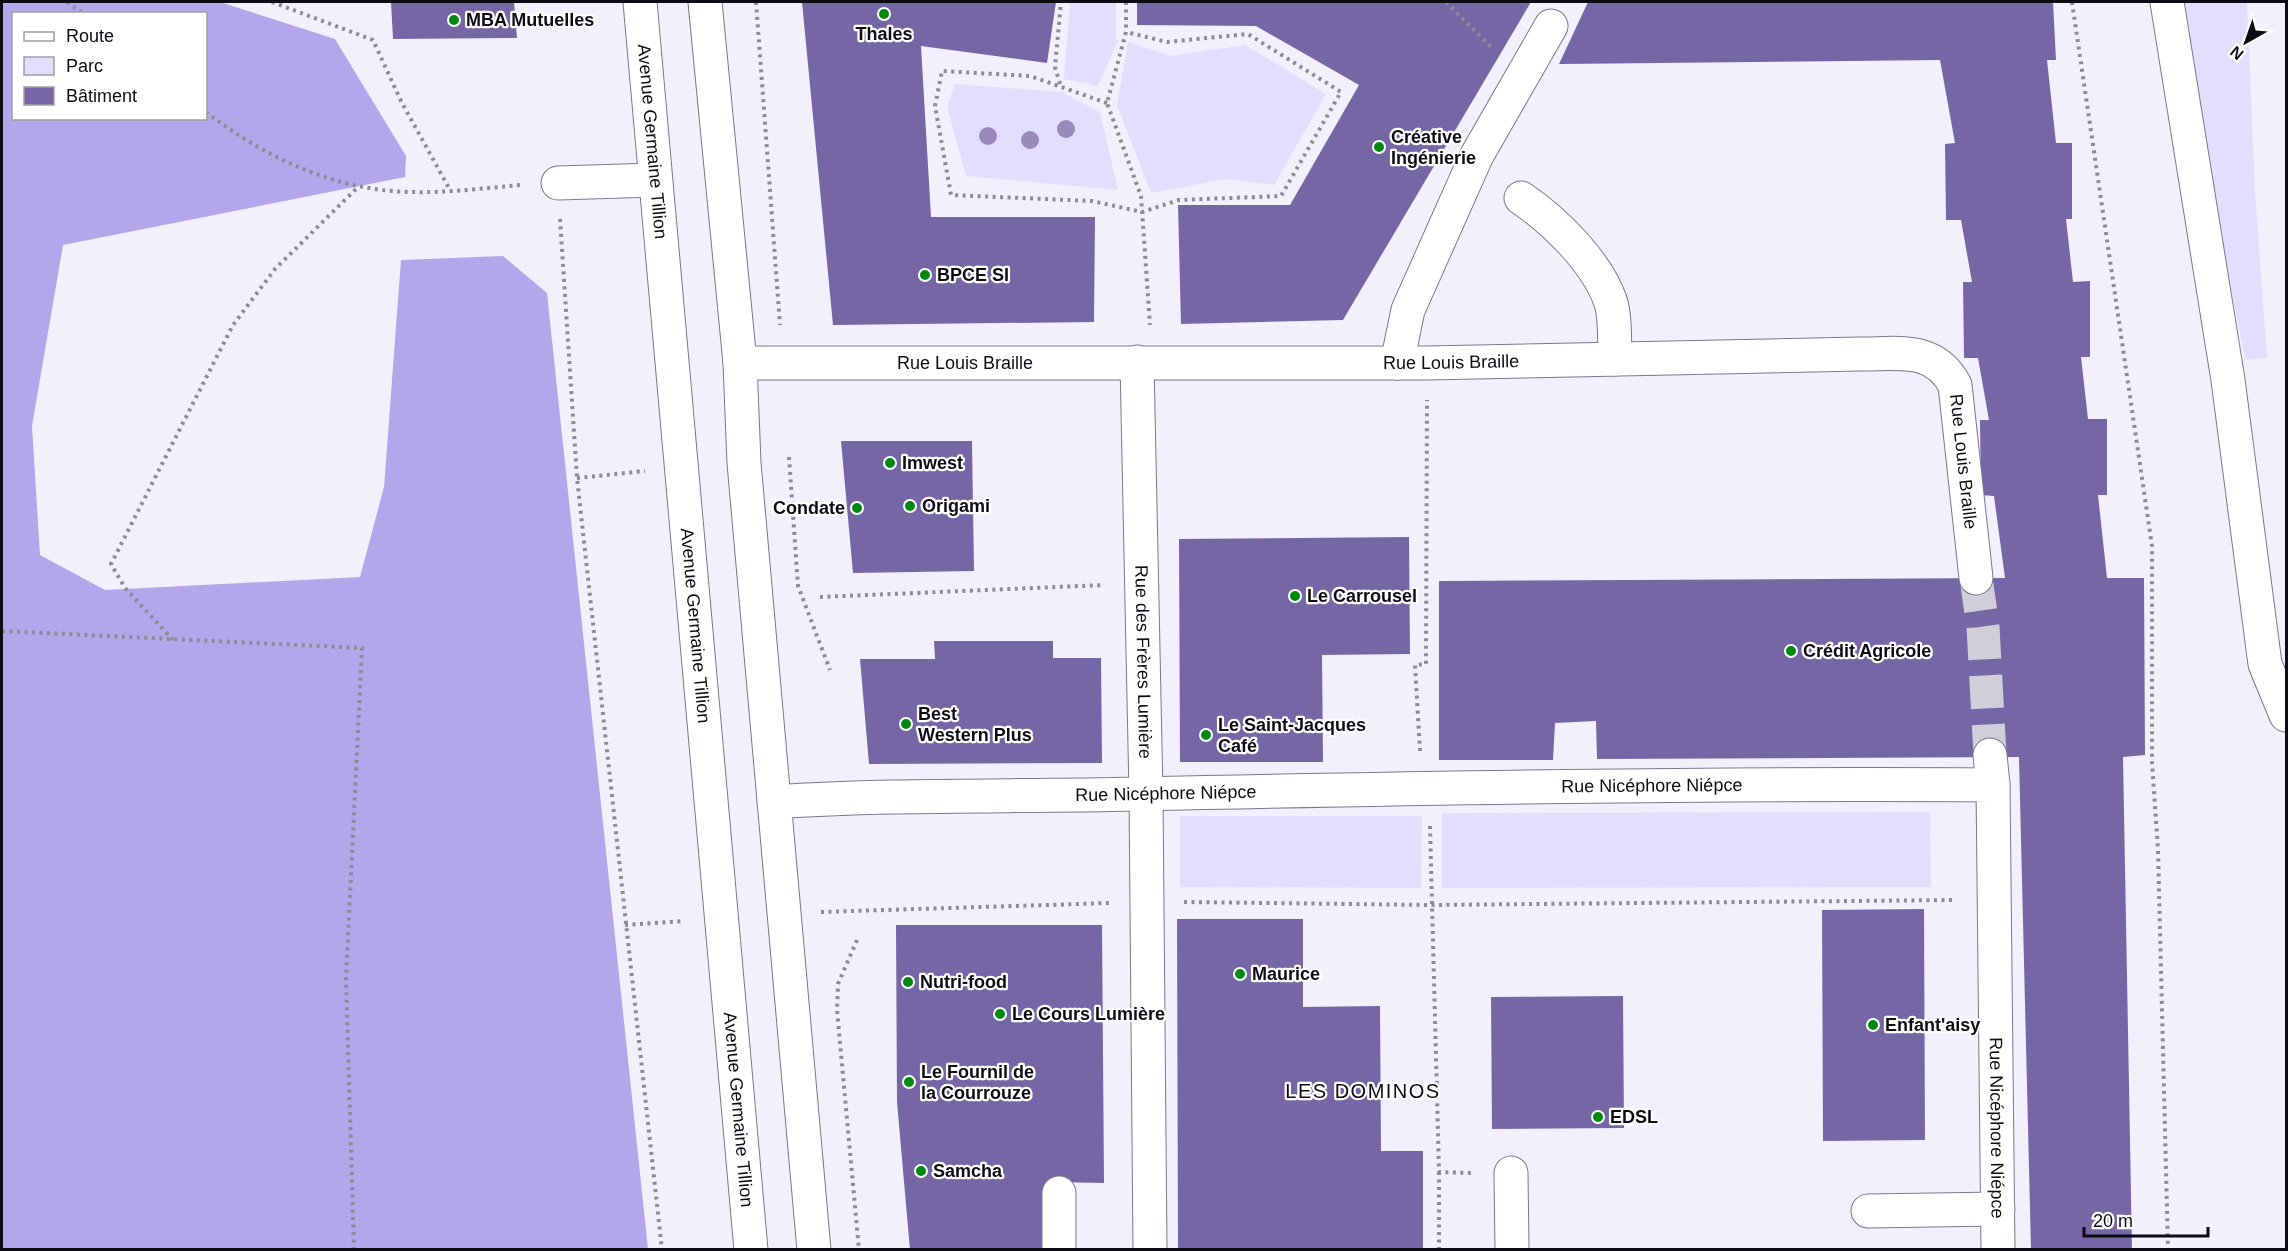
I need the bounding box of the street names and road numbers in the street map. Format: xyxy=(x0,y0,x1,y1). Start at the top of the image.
street label: Avenue Germaine Tillion xyxy=(634,43,671,240)
street label: Rue Louis Braille xyxy=(1383,351,1519,373)
street label: Rue Louis Braille xyxy=(897,353,1033,373)
street label: Rue Louis Braille xyxy=(1946,393,1981,530)
street label: Avenue Germaine Tillion xyxy=(677,527,714,724)
street label: Rue des Frères Lumière xyxy=(1131,565,1155,759)
street label: Rue Nicéphore Niépce xyxy=(1561,775,1742,797)
street label: Rue Nicéphore Niépce xyxy=(1075,782,1257,805)
street label: Avenue Germaine Tillion xyxy=(720,1011,757,1208)
street label: Rue Nicéphore Niépce xyxy=(1986,1037,2008,1218)

